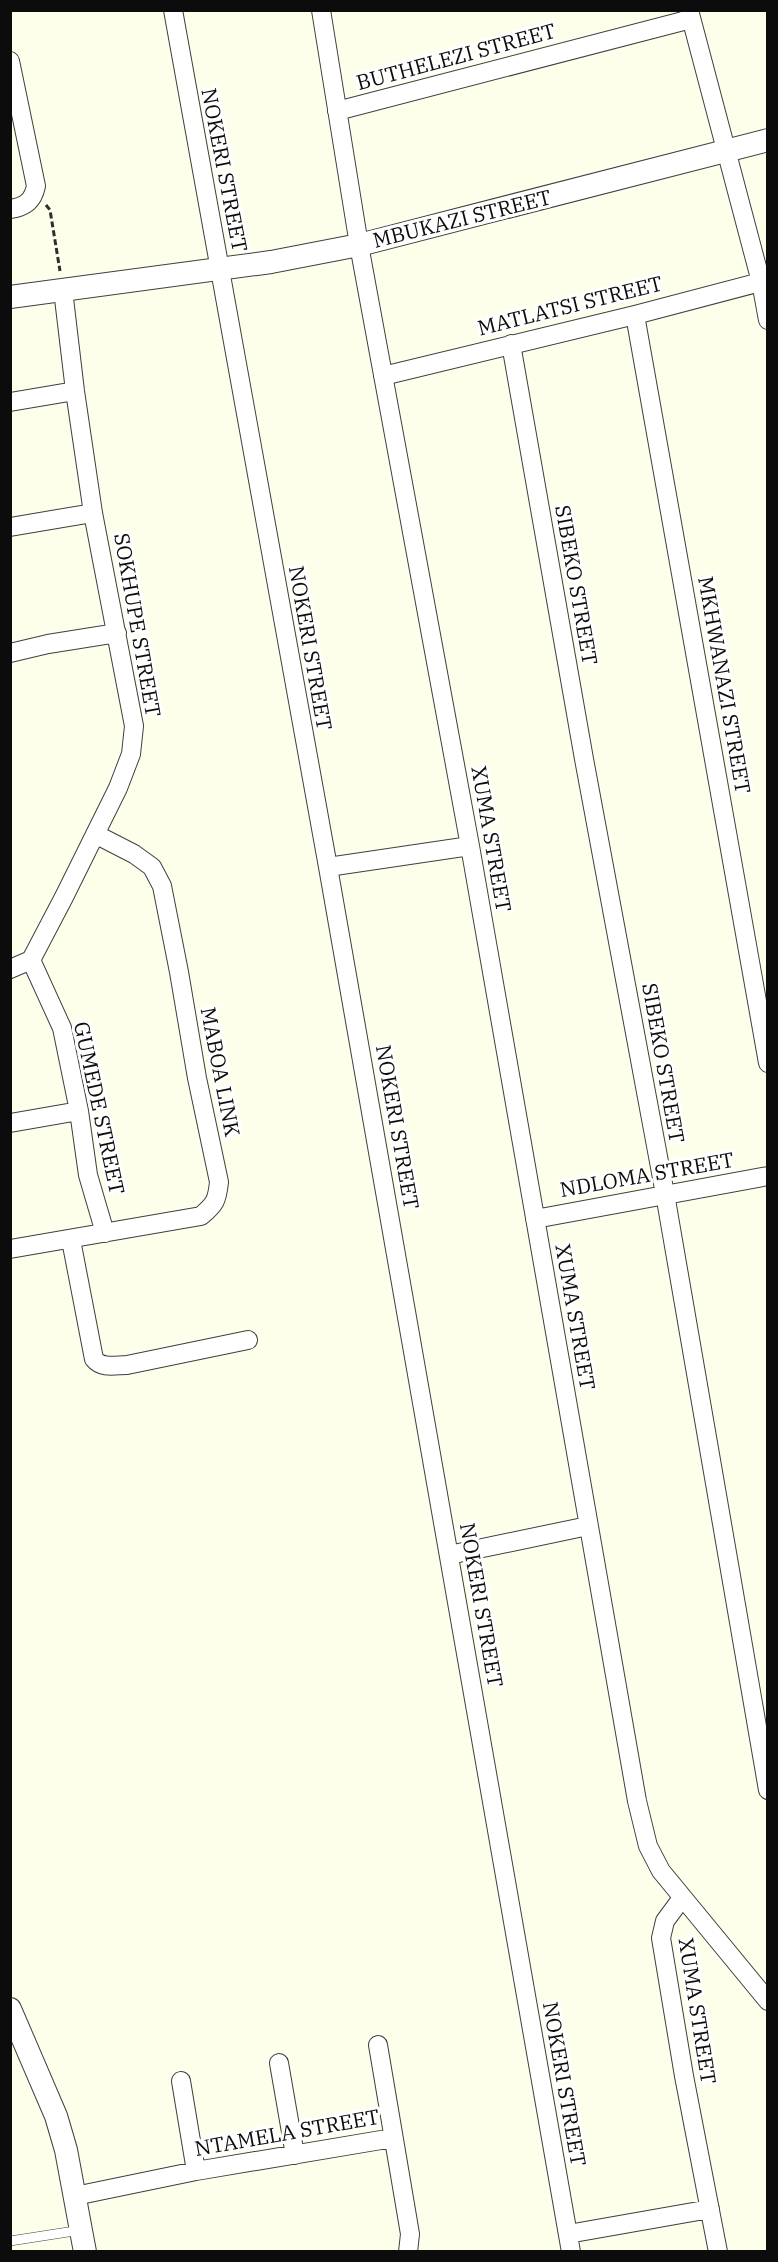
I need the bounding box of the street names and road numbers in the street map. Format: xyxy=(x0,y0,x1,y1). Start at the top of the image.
street label: BUTHELEZI STREET xyxy=(353,16,558,96)
street label: NOKERI STREET xyxy=(195,85,255,254)
street label: MBUKAZI STREET xyxy=(370,182,554,254)
street label: MATLATSI STREET xyxy=(474,268,665,342)
street label: SIBEKO STREET xyxy=(549,503,605,667)
street label: SOKHUPE STREET xyxy=(108,531,168,719)
street label: NOKERI STREET xyxy=(283,563,339,732)
street label: MKHWANAZI STREET xyxy=(692,574,758,796)
street label: XUMA STREET xyxy=(465,764,519,914)
street label: SIBEKO STREET xyxy=(636,981,692,1145)
street label: MABOA LINK xyxy=(195,1005,247,1139)
street label: GUMEDE STREET xyxy=(68,1019,132,1197)
street label: NOKERI STREET xyxy=(370,1042,426,1211)
street label: NDLOMA STREET xyxy=(558,1145,736,1203)
street label: XUMA STREET xyxy=(549,1242,603,1392)
street label: NOKERI STREET xyxy=(454,1520,510,1689)
street label: XUMA STREET xyxy=(673,1936,723,2086)
street label: NOKERI STREET xyxy=(537,1999,593,2168)
street label: NTAMELA STREET xyxy=(192,2102,382,2162)

